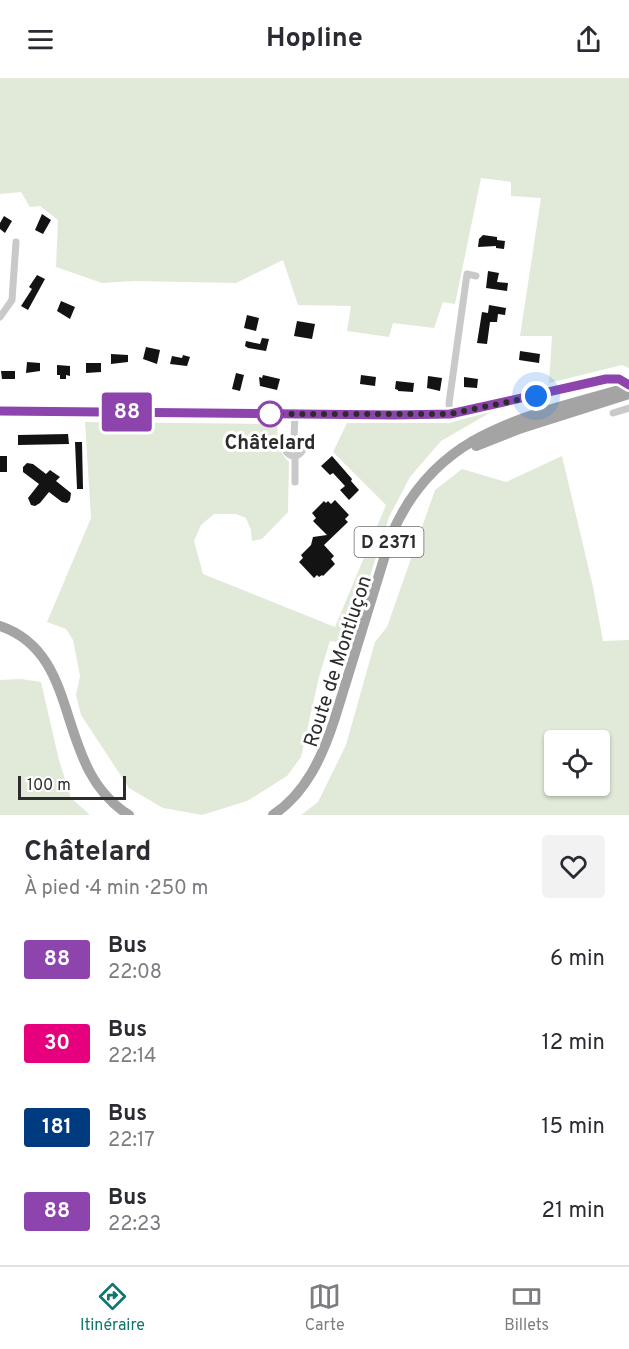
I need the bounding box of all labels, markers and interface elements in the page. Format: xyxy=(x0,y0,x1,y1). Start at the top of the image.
text: Hopline xyxy=(266,22,363,56)
icon: menu xyxy=(24,23,57,56)
icon: share xyxy=(572,23,605,56)
your location xyxy=(521,381,551,411)
line badge: 88 xyxy=(100,392,154,432)
text: 88 xyxy=(114,399,140,426)
marker: Châtelard xyxy=(257,401,283,427)
place label: Châtelard xyxy=(224,431,316,457)
road number: D 2371 xyxy=(354,527,424,557)
street label: Route de Montluçon xyxy=(299,573,379,751)
map controls xyxy=(544,730,610,796)
button: locate xyxy=(544,730,610,796)
scale bar xyxy=(18,773,126,800)
text: 100 m xyxy=(27,776,71,796)
text: Châtelard xyxy=(24,835,152,871)
button: heart xyxy=(542,835,605,898)
text: À pied · 4 min · 250 m xyxy=(24,876,209,902)
text: Bus xyxy=(108,933,147,960)
text: 88 xyxy=(44,946,70,973)
text: 6 min xyxy=(550,946,605,973)
text: 22:08 xyxy=(108,960,162,986)
text: Bus xyxy=(108,1017,147,1044)
text: 30 xyxy=(44,1030,70,1057)
text: 12 min xyxy=(542,1030,605,1057)
text: 22:14 xyxy=(108,1044,156,1070)
text: Bus xyxy=(108,1101,147,1128)
text: 181 xyxy=(42,1114,72,1141)
text: 15 min xyxy=(541,1114,605,1141)
text: 22:17 xyxy=(108,1128,155,1154)
text: Bus xyxy=(108,1185,147,1212)
text: 88 xyxy=(44,1198,70,1225)
text: 21 min xyxy=(542,1198,605,1225)
text: 22:23 xyxy=(108,1212,161,1238)
tab: Itinéraire xyxy=(80,1280,145,1336)
tab: Carte xyxy=(305,1280,345,1336)
tab: Billets xyxy=(504,1280,549,1336)

